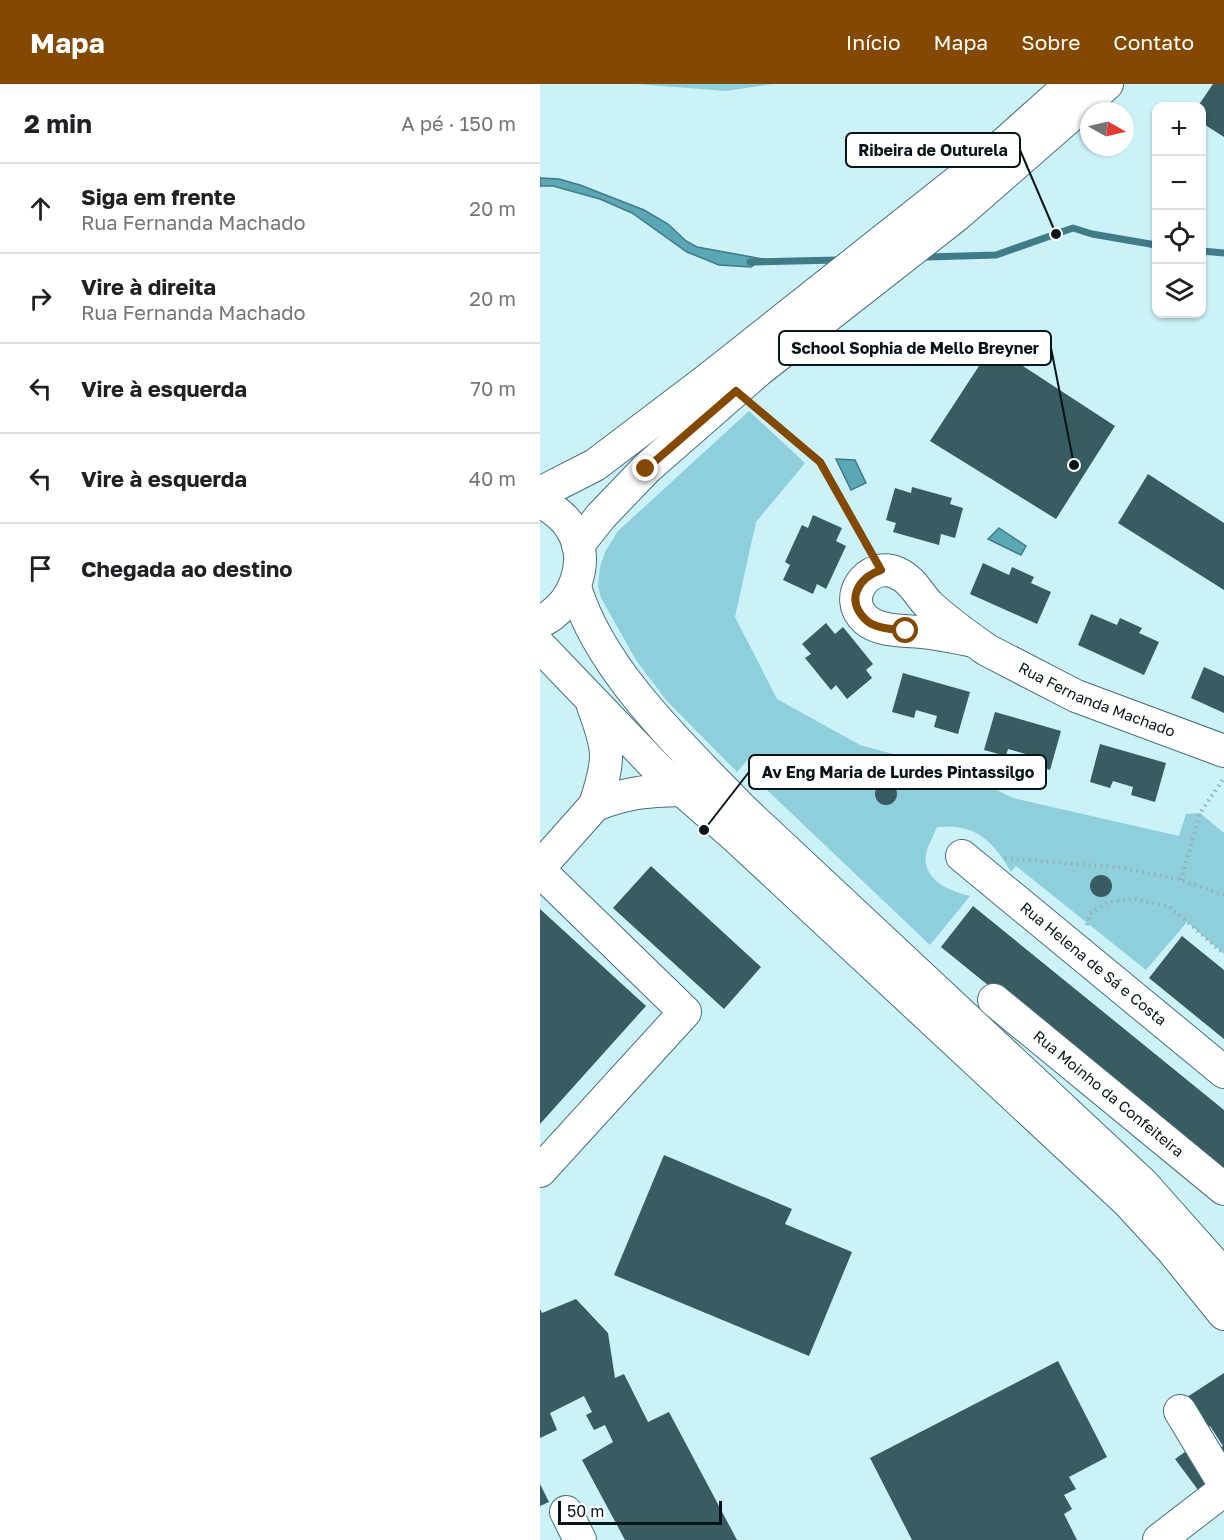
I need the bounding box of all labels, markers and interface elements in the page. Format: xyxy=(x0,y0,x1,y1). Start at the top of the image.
text: Mapa xyxy=(30,26,105,59)
text: Início xyxy=(846,29,901,55)
text: Mapa xyxy=(934,29,988,55)
text: Sobre xyxy=(1021,29,1080,55)
text: Contato xyxy=(1113,29,1194,55)
north arrow xyxy=(1080,102,1134,156)
map controls xyxy=(1152,102,1206,318)
button: + xyxy=(1152,102,1206,156)
text: 2 min xyxy=(24,108,92,139)
text: A pé · 150 m xyxy=(401,111,516,135)
callout: Ribeira de Outurela xyxy=(846,133,1020,167)
text: Ribeira de Outurela xyxy=(858,140,1008,160)
button: − xyxy=(1152,156,1206,210)
text: Siga em frente xyxy=(81,183,236,210)
icon: ahead xyxy=(24,192,57,225)
text: 20 m xyxy=(469,196,516,220)
text: Rua Fernanda Machado xyxy=(81,210,306,234)
button: locate xyxy=(1152,210,1206,264)
button: layers xyxy=(1152,264,1206,318)
text: Vire à direita xyxy=(81,273,216,300)
icon: right xyxy=(24,282,57,315)
text: 20 m xyxy=(469,286,516,310)
text: Rua Fernanda Machado xyxy=(81,300,306,324)
callout: School Sophia de Mello Breyner xyxy=(779,331,1051,365)
text: School Sophia de Mello Breyner xyxy=(791,338,1039,358)
icon: left xyxy=(24,372,57,405)
text: Vire à esquerda xyxy=(81,375,247,402)
text: 70 m xyxy=(470,376,516,400)
route end xyxy=(632,455,658,481)
icon: left xyxy=(24,462,57,495)
text: Vire à esquerda xyxy=(81,465,247,492)
text: 40 m xyxy=(469,466,516,490)
icon: arrive xyxy=(24,552,57,585)
text: Chegada ao destino xyxy=(81,555,293,582)
route start xyxy=(892,617,918,643)
street label: Rua Fernanda Machado xyxy=(1016,658,1178,740)
callout: Av Eng Maria de Lurdes Pintassilgo xyxy=(749,755,1046,789)
text: Av Eng Maria de Lurdes Pintassilgo xyxy=(762,762,1035,782)
street label: Rua Helena de Sá e Costa xyxy=(1017,898,1170,1029)
street label: Rua Moinho da Confeiteira xyxy=(1030,1026,1188,1160)
scale bar xyxy=(558,1498,722,1526)
text: 50 m xyxy=(567,1501,604,1521)

